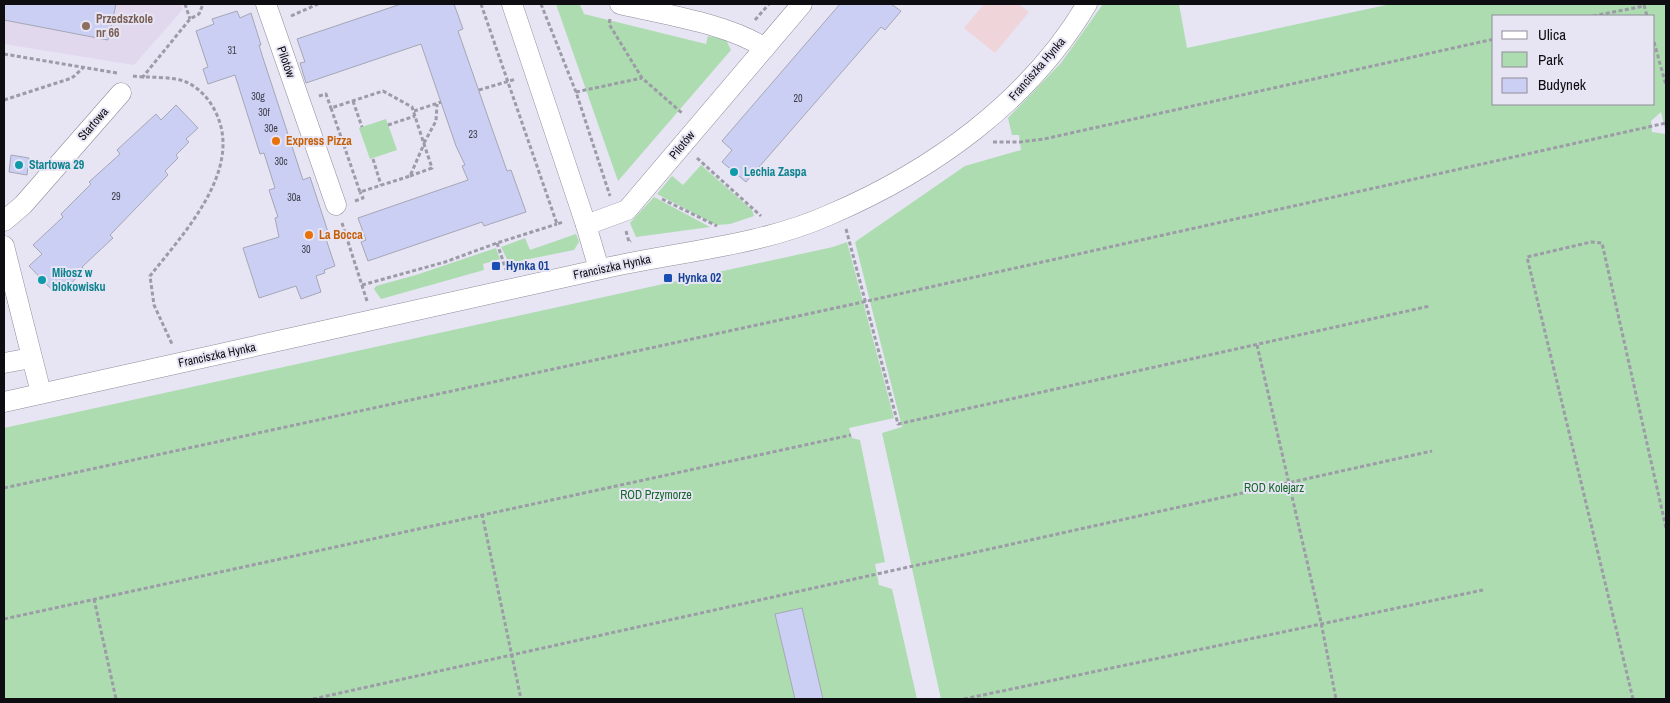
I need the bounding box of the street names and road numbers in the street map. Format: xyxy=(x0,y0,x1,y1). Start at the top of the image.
street label: Franciszka Hynka xyxy=(1005,34,1069,104)
street label: Pilotów xyxy=(273,44,299,81)
street label: Startowa xyxy=(74,104,112,144)
street label: Pilotów xyxy=(665,127,699,163)
street label: Franciszka Hynka xyxy=(572,251,653,283)
street label: Franciszka Hynka xyxy=(177,339,258,371)

